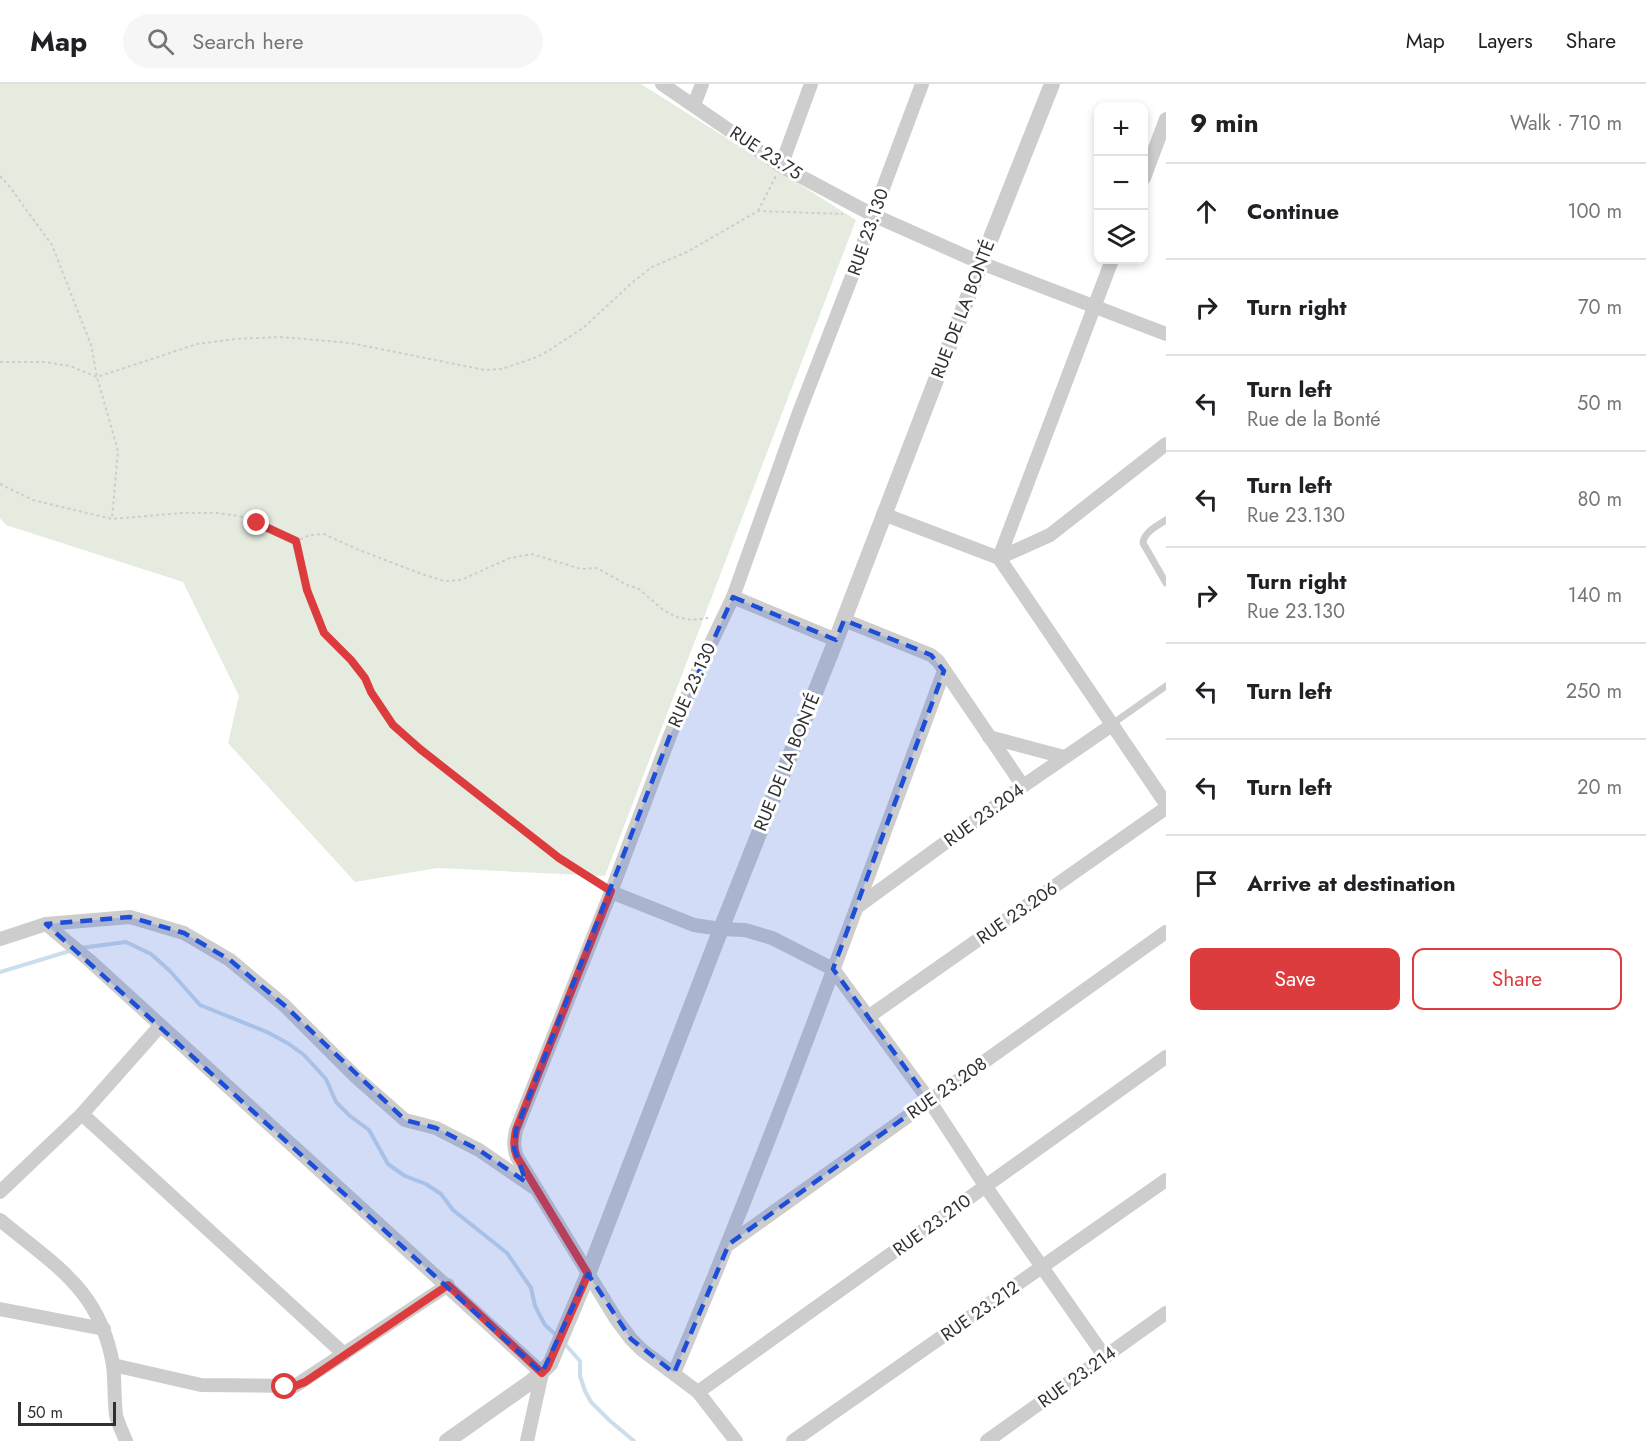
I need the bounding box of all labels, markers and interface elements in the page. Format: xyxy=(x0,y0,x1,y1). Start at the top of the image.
search box xyxy=(123,14,543,68)
text: Map xyxy=(30,21,87,62)
icon: search xyxy=(144,25,177,58)
text: Search here xyxy=(192,25,304,57)
text: Map xyxy=(1406,26,1445,56)
text: Layers xyxy=(1478,26,1533,56)
text: Share xyxy=(1566,26,1616,56)
map controls xyxy=(1094,102,1148,264)
button: + xyxy=(1094,102,1148,156)
text: 9 min xyxy=(1190,104,1259,142)
text: Walk · 710 m xyxy=(1510,109,1622,138)
street label: RUE 23.75 xyxy=(725,120,807,186)
button: − xyxy=(1094,156,1148,210)
street label: RUE 23.130 xyxy=(841,185,895,279)
icon: ahead xyxy=(1190,195,1223,228)
text: Continue xyxy=(1247,195,1339,227)
text: 100 m xyxy=(1567,197,1622,226)
button: layers xyxy=(1094,210,1148,264)
street label: RUE DE LA BONTÉ xyxy=(925,236,1001,382)
icon: right xyxy=(1190,291,1223,324)
text: Turn right xyxy=(1247,291,1347,323)
text: 70 m xyxy=(1578,293,1622,322)
text: Turn left xyxy=(1247,373,1332,405)
icon: left xyxy=(1190,387,1223,420)
text: 50 m xyxy=(1577,389,1622,418)
text: Rue de la Bonté xyxy=(1247,405,1381,434)
text: Turn left xyxy=(1247,469,1332,501)
icon: left xyxy=(1190,483,1223,516)
text: 80 m xyxy=(1577,485,1622,514)
text: Rue 23.130 xyxy=(1247,501,1345,530)
route end xyxy=(243,509,269,535)
text: Turn right xyxy=(1247,565,1347,597)
icon: right xyxy=(1190,579,1223,612)
text: 140 m xyxy=(1568,581,1622,610)
text: Rue 23.130 xyxy=(1247,597,1345,626)
street label: RUE 23.130 xyxy=(662,638,722,732)
icon: left xyxy=(1190,675,1223,708)
text: Turn left xyxy=(1247,675,1332,707)
text: 250 m xyxy=(1566,677,1622,706)
street label: RUE DE LA BONTÉ xyxy=(747,689,827,835)
icon: left xyxy=(1190,771,1223,804)
text: Turn left xyxy=(1247,771,1332,803)
text: 20 m xyxy=(1577,773,1622,802)
street label: RUE 23.204 xyxy=(939,777,1029,853)
icon: arrive xyxy=(1190,867,1223,900)
text: Arrive at destination xyxy=(1247,867,1456,899)
street label: RUE 23.206 xyxy=(971,876,1063,950)
button: Save xyxy=(1190,948,1400,1010)
button: Share xyxy=(1412,948,1622,1010)
street label: RUE 23.208 xyxy=(902,1051,992,1125)
street label: RUE 23.210 xyxy=(888,1188,977,1262)
street label: RUE 23.212 xyxy=(936,1274,1024,1348)
street label: RUE 23.214 xyxy=(1033,1340,1121,1414)
route start xyxy=(271,1373,297,1399)
scale bar xyxy=(18,1399,116,1426)
text: 50 m xyxy=(27,1401,63,1424)

